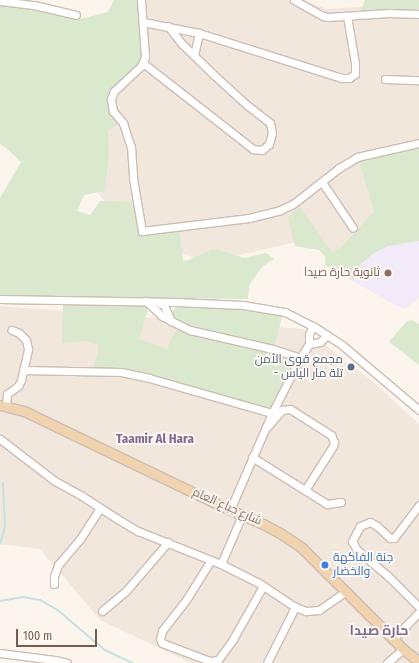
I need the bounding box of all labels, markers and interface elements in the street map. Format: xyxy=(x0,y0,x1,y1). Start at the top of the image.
place label: ثانوية حارة صيدا xyxy=(304,266,380,280)
marker: ثانوية حارة صيدا xyxy=(383,268,393,278)
place label: مجمع قوى الأمن - تلة مار الياس xyxy=(255,353,343,381)
marker: مجمع قوى الأمن - تلة مار الياس xyxy=(346,362,356,372)
district label: Taamir Al Hara xyxy=(116,431,194,447)
street label: شارع جباع العام xyxy=(190,485,264,529)
place label: جنة الفاكهة والخضار xyxy=(333,551,393,579)
marker: جنة الفاكهة والخضار xyxy=(320,560,330,570)
scale bar xyxy=(18,621,99,647)
district label: حارة صيدا xyxy=(350,623,408,639)
text: 100 m xyxy=(23,629,52,643)

